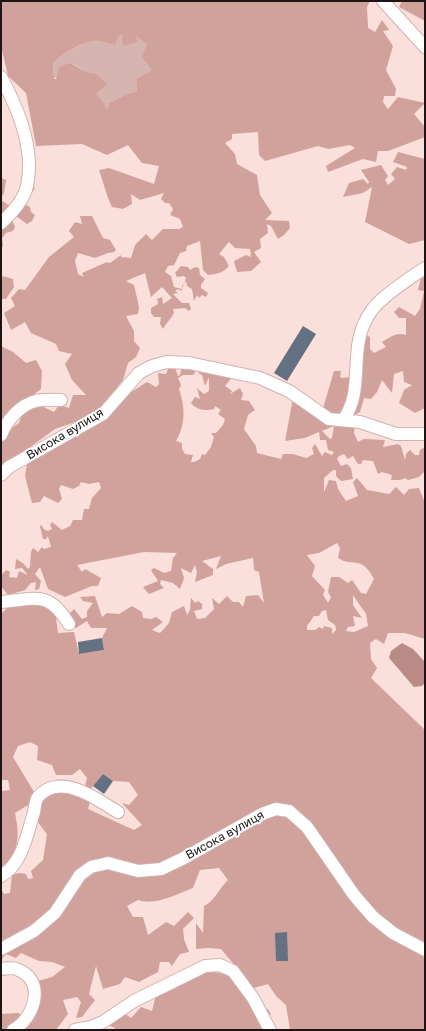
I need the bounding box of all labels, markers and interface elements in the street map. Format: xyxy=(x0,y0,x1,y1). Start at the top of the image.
street label: Висока вулиця xyxy=(24,405,106,463)
street label: Висока вулиця xyxy=(183,808,267,862)

